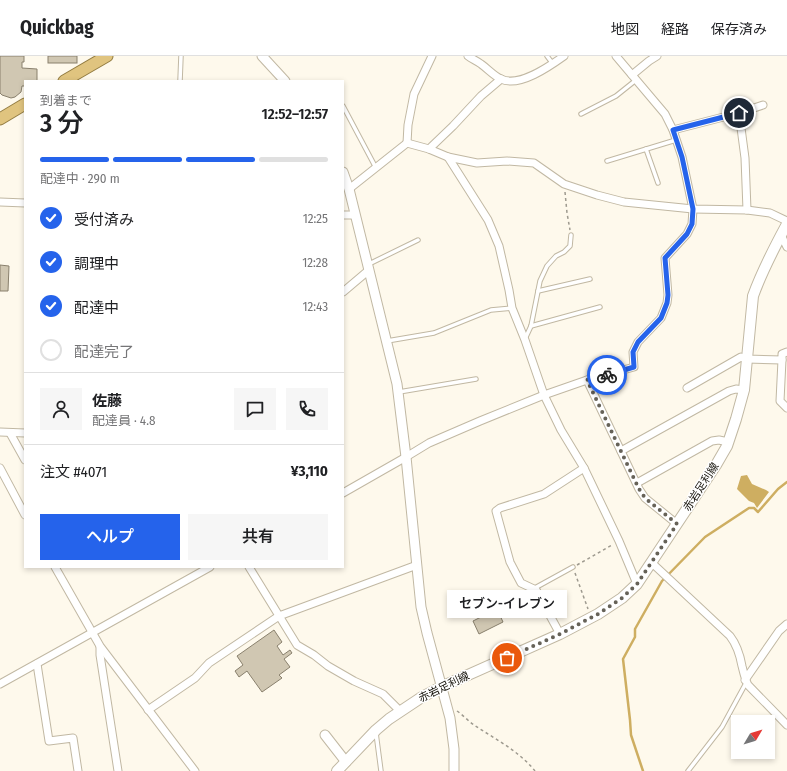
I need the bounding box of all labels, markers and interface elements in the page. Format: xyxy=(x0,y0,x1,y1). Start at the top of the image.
text: Quickbag xyxy=(20,16,94,39)
text: 地図 xyxy=(611,21,639,38)
text: 経路 xyxy=(661,21,689,38)
text: 保存済み xyxy=(711,21,767,38)
text: 到着まで xyxy=(40,93,92,108)
pin xyxy=(722,96,756,130)
icon: home xyxy=(728,102,750,124)
text: 12:52–12:57 xyxy=(262,105,328,123)
text: 3 分 xyxy=(40,108,84,139)
text: 配達中 · 290 m xyxy=(40,171,120,186)
icon: check xyxy=(40,207,62,229)
text: 受付済み xyxy=(74,211,134,229)
text: 12:25 xyxy=(303,211,328,226)
icon: check xyxy=(40,251,62,273)
text: 調理中 xyxy=(74,255,119,273)
text: 12:28 xyxy=(302,255,328,270)
icon: check xyxy=(40,295,62,317)
text: 配達中 xyxy=(74,299,119,317)
text: 12:43 xyxy=(303,299,328,314)
text: 配達完了 xyxy=(74,343,134,361)
courier xyxy=(587,355,627,395)
icon: bike xyxy=(596,364,618,386)
button: person xyxy=(40,388,82,430)
button: chat xyxy=(234,388,276,430)
button: phone xyxy=(286,388,328,430)
text: 佐藤 xyxy=(92,392,122,410)
text: 配達員 · 4.8 xyxy=(92,413,155,428)
street label: 赤岩足利線 xyxy=(681,460,721,514)
text: ¥3,110 xyxy=(291,462,328,480)
text: 注文 #4071 xyxy=(40,463,107,481)
button: ヘルプ xyxy=(40,514,180,560)
button: 共有 xyxy=(188,514,328,560)
callout: セブン-イレブン xyxy=(447,590,567,618)
text: セブン-イレブン xyxy=(459,596,555,611)
pin xyxy=(490,641,524,675)
icon: bag xyxy=(496,647,518,669)
street label: 赤岩足利線 xyxy=(416,669,472,705)
north arrow xyxy=(731,715,775,759)
map controls xyxy=(731,715,775,759)

